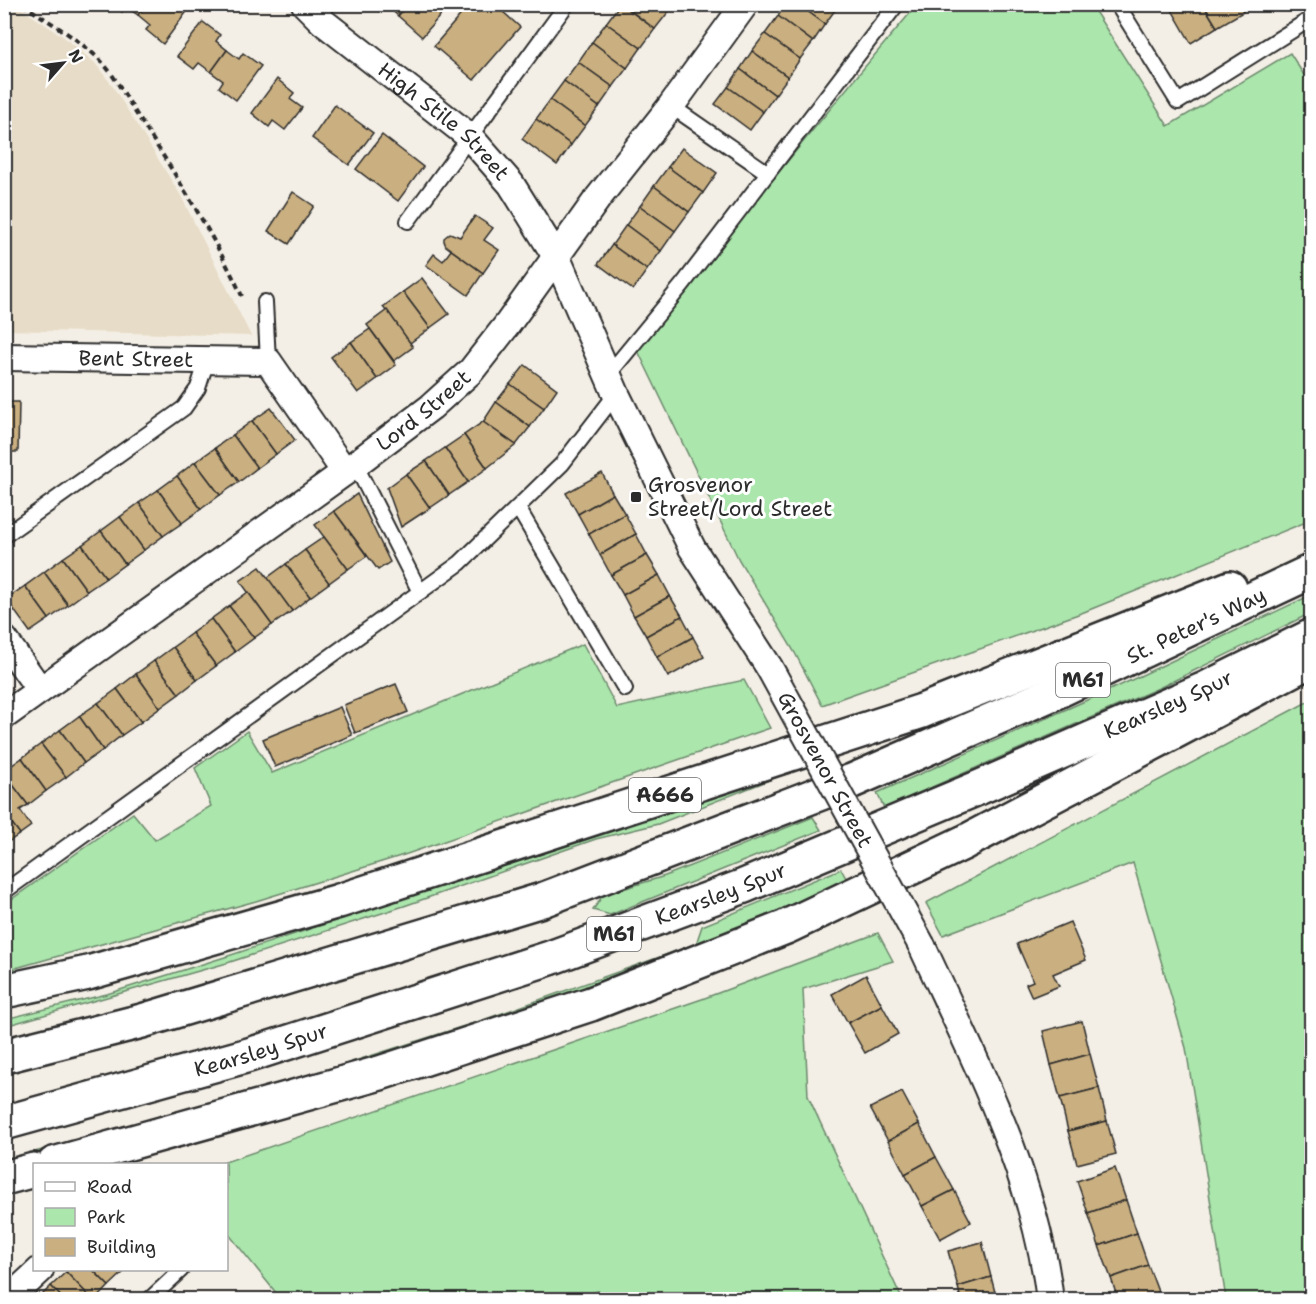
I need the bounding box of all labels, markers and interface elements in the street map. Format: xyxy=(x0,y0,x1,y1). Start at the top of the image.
north arrow xyxy=(33,33,93,93)
text: N xyxy=(64,46,88,67)
street label: High Stile Street xyxy=(372,56,516,186)
street label: Bent Street xyxy=(78,344,194,374)
street label: Lord Street xyxy=(370,364,477,458)
place label: Grosvenor Street/Lord Street xyxy=(648,471,832,523)
marker: Grosvenor Street/Lord Street xyxy=(629,490,643,504)
street label: St. Peter's Way xyxy=(1122,581,1271,671)
road number: M61 xyxy=(1056,663,1110,697)
street label: Kearsley Spur xyxy=(1099,663,1238,745)
street label: Grosvenor Street xyxy=(771,687,879,853)
road number: A666 xyxy=(629,778,701,812)
street label: Kearsley Spur xyxy=(651,856,791,932)
road number: M61 xyxy=(587,917,641,951)
street label: Kearsley Spur xyxy=(191,1017,331,1084)
legend xyxy=(33,1163,228,1271)
text: Road xyxy=(87,1175,132,1199)
text: Park xyxy=(87,1205,126,1229)
text: Building xyxy=(87,1235,156,1259)

